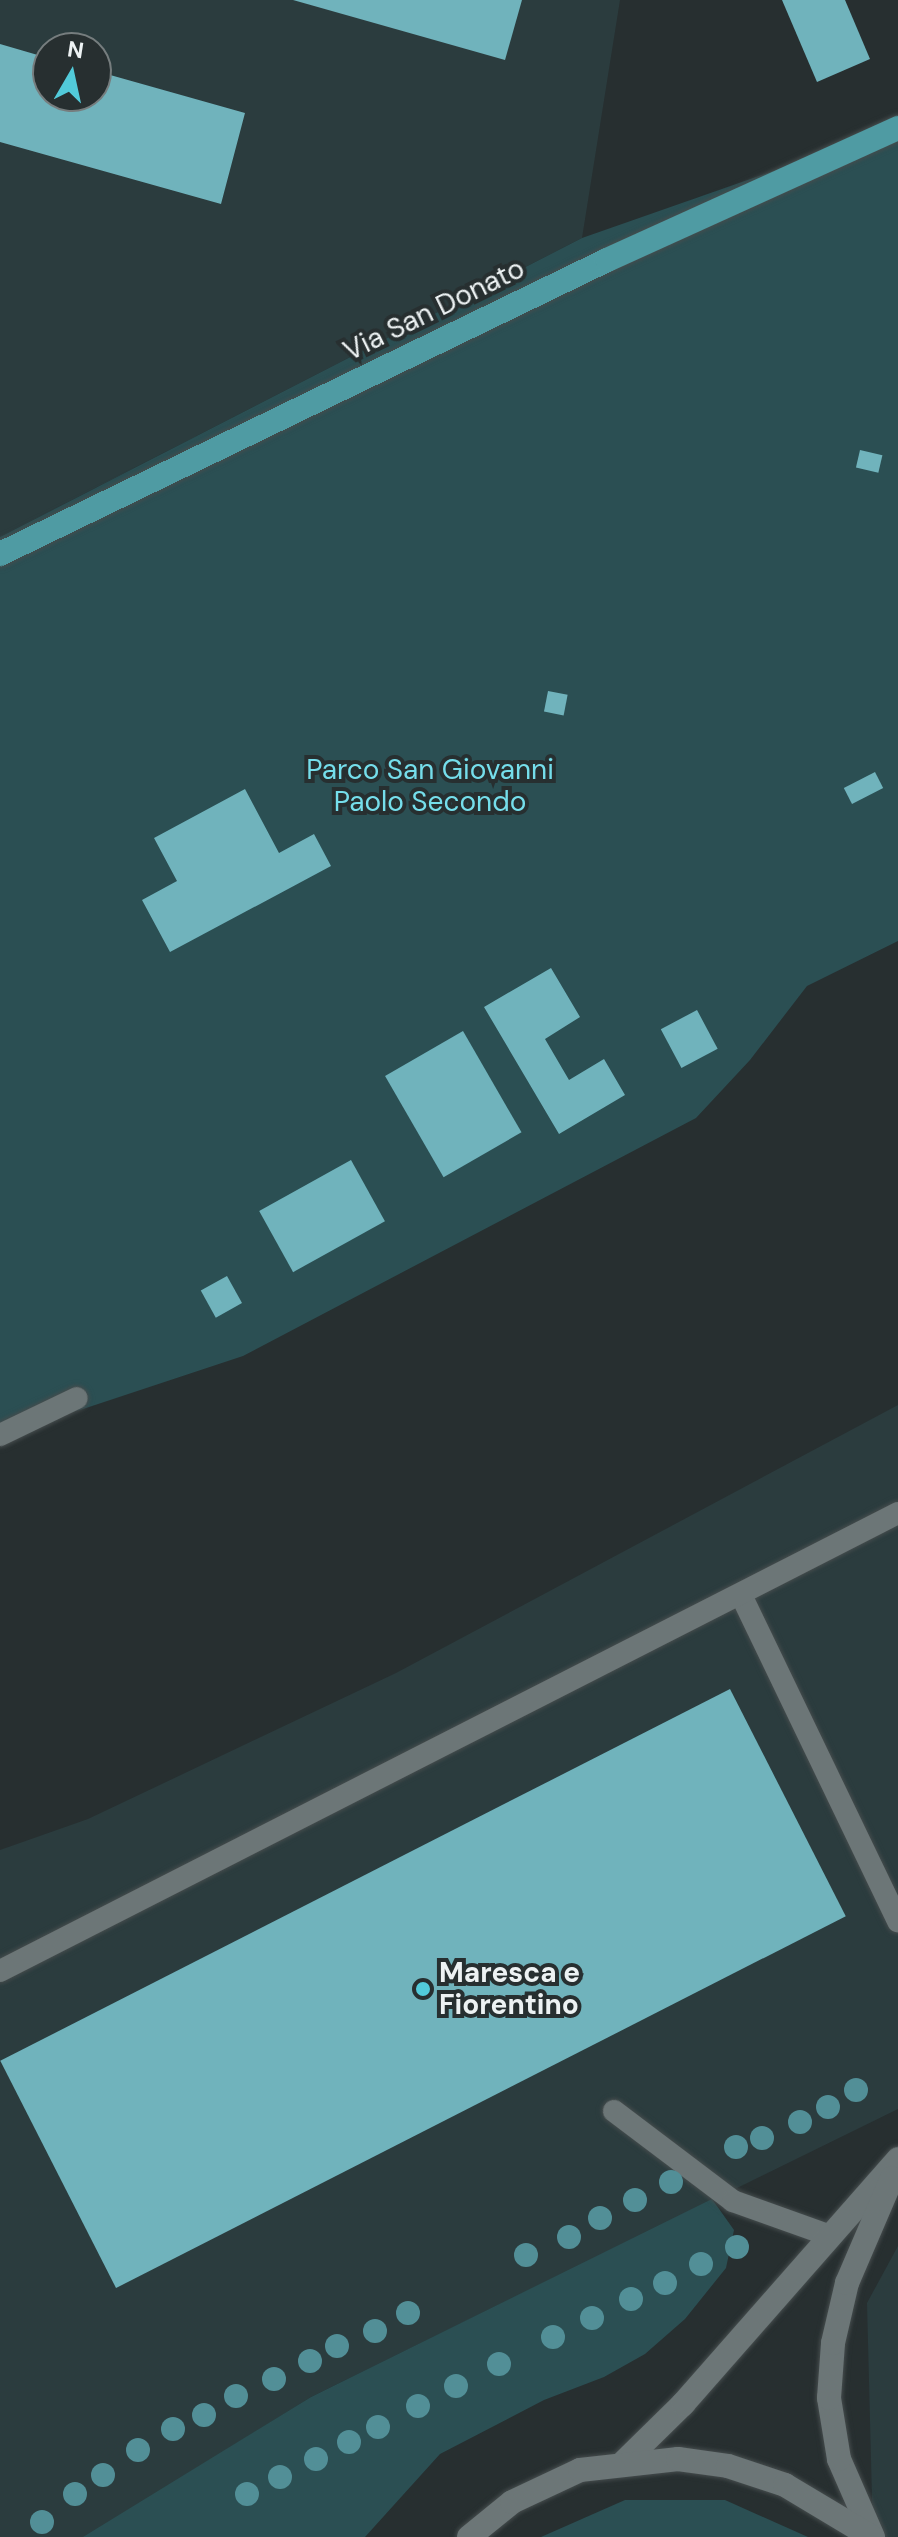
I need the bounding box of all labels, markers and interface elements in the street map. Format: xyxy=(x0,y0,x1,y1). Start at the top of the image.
north arrow xyxy=(32,32,112,112)
text: N xyxy=(65,34,86,65)
street label: Via San Donato xyxy=(338,252,530,368)
park label: Parco San Giovanni Paolo Secondo xyxy=(306,753,554,819)
place label: Maresca e Fiorentino xyxy=(439,1956,580,2022)
marker: Maresca e Fiorentino xyxy=(414,1980,432,1998)

